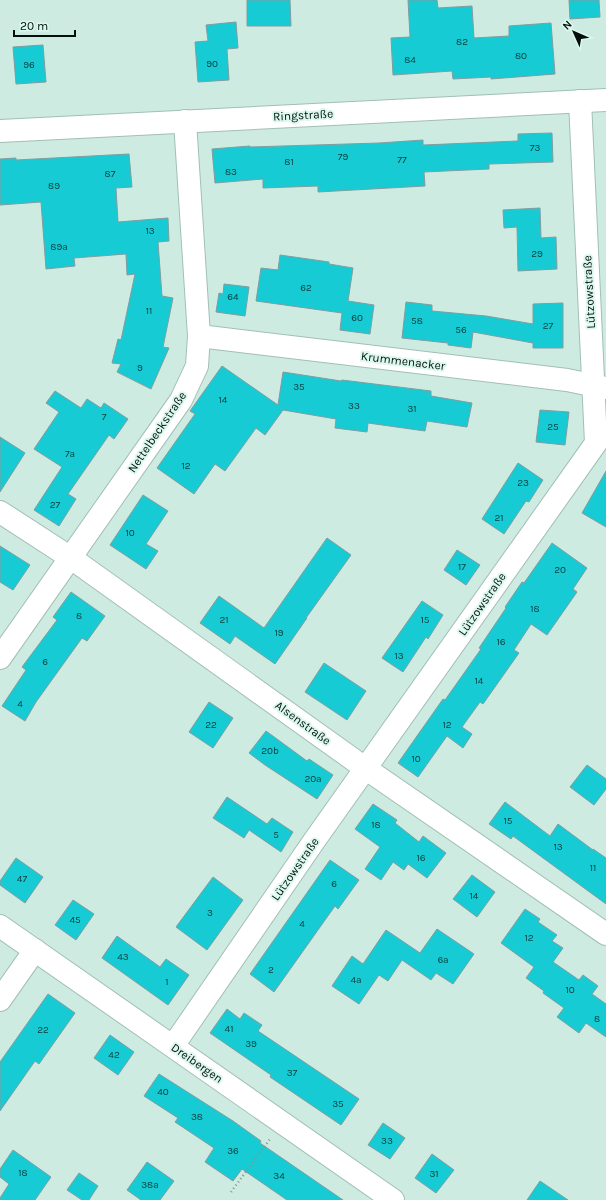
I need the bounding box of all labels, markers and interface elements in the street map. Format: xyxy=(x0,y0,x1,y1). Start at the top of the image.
scale bar xyxy=(14,12,75,38)
north arrow xyxy=(554,12,594,52)
text: N xyxy=(560,18,575,33)
text: 20 m xyxy=(20,19,48,33)
house number: 82 xyxy=(456,36,468,48)
house number: 80 xyxy=(515,50,527,62)
house number: 84 xyxy=(404,54,416,66)
house number: 90 xyxy=(206,58,218,70)
house number: 96 xyxy=(23,59,35,71)
street label: Ringstraße xyxy=(273,106,333,124)
house number: 73 xyxy=(530,142,540,154)
house number: 79 xyxy=(338,151,348,163)
house number: 77 xyxy=(397,154,407,166)
house number: 81 xyxy=(284,156,294,168)
house number: 83 xyxy=(225,166,237,178)
house number: 87 xyxy=(105,168,116,180)
house number: 89 xyxy=(48,180,60,192)
house number: 13 xyxy=(145,225,155,237)
house number: 89a xyxy=(50,241,68,253)
house number: 29 xyxy=(531,248,543,260)
street label: Lützowstraße xyxy=(580,255,598,329)
house number: 62 xyxy=(300,282,312,294)
house number: 64 xyxy=(227,291,239,303)
house number: 11 xyxy=(146,305,152,317)
house number: 60 xyxy=(351,312,363,324)
house number: 58 xyxy=(411,315,423,327)
house number: 27 xyxy=(543,320,554,332)
house number: 56 xyxy=(455,324,467,336)
street label: Krummenacker xyxy=(360,349,447,373)
house number: 9 xyxy=(137,362,143,374)
house number: 35 xyxy=(293,381,305,393)
street label: Nettelbeckstraße xyxy=(125,389,189,475)
house number: 14 xyxy=(219,394,228,406)
house number: 33 xyxy=(348,400,360,412)
house number: 31 xyxy=(407,403,417,415)
house number: 7 xyxy=(102,411,107,423)
house number: 25 xyxy=(547,421,559,433)
house number: 7a xyxy=(65,448,75,460)
house number: 12 xyxy=(181,460,191,472)
house number: 23 xyxy=(517,477,529,489)
house number: 27 xyxy=(50,499,61,511)
house number: 21 xyxy=(494,512,504,524)
house number: 10 xyxy=(125,527,135,539)
house number: 17 xyxy=(458,561,466,573)
house number: 20 xyxy=(554,564,566,576)
street label: Lützowstraße xyxy=(455,570,509,638)
house number: 18 xyxy=(530,603,540,615)
house number: 8 xyxy=(76,610,82,622)
house number: 21 xyxy=(219,614,229,626)
house number: 15 xyxy=(421,614,430,626)
house number: 19 xyxy=(274,627,284,639)
house number: 16 xyxy=(496,636,506,648)
house number: 13 xyxy=(394,650,404,662)
house number: 6 xyxy=(42,656,48,668)
house number: 14 xyxy=(475,675,484,687)
house number: 4 xyxy=(17,698,23,710)
street label: Alsenstraße xyxy=(272,698,334,748)
house number: 22 xyxy=(205,719,217,731)
house number: 12 xyxy=(442,719,452,731)
house number: 20b xyxy=(261,745,279,757)
house number: 10 xyxy=(411,753,421,765)
house number: 20a xyxy=(304,773,322,785)
house number: 15 xyxy=(504,815,513,827)
house number: 18 xyxy=(371,819,381,831)
house number: 5 xyxy=(273,829,279,841)
street label: Lützowstraße xyxy=(268,835,322,903)
house number: 13 xyxy=(553,841,563,853)
house number: 16 xyxy=(416,852,426,864)
house number: 11 xyxy=(590,862,596,874)
house number: 47 xyxy=(17,873,27,885)
house number: 6 xyxy=(331,878,337,890)
house number: 14 xyxy=(470,890,479,902)
house number: 3 xyxy=(207,907,213,919)
house number: 45 xyxy=(69,914,81,926)
house number: 4 xyxy=(299,918,305,930)
house number: 12 xyxy=(524,932,534,944)
house number: 43 xyxy=(117,951,129,963)
house number: 6a xyxy=(437,954,449,966)
house number: 2 xyxy=(268,964,274,976)
house number: 4a xyxy=(350,974,362,986)
house number: 1 xyxy=(165,976,169,988)
house number: 10 xyxy=(565,984,575,996)
house number: 8 xyxy=(594,1013,600,1025)
house number: 41 xyxy=(225,1023,233,1035)
house number: 22 xyxy=(37,1024,49,1036)
house number: 39 xyxy=(245,1038,257,1050)
street label: Dreibergen xyxy=(169,1040,225,1086)
house number: 42 xyxy=(108,1049,120,1061)
house number: 37 xyxy=(287,1067,298,1079)
house number: 40 xyxy=(157,1086,169,1098)
house number: 35 xyxy=(332,1098,344,1110)
house number: 38 xyxy=(191,1111,203,1123)
house number: 33 xyxy=(381,1135,393,1147)
house number: 36 xyxy=(227,1145,239,1157)
house number: 18 xyxy=(18,1167,28,1179)
house number: 31 xyxy=(429,1168,439,1180)
house number: 34 xyxy=(273,1170,285,1182)
house number: 38a xyxy=(141,1179,159,1191)

